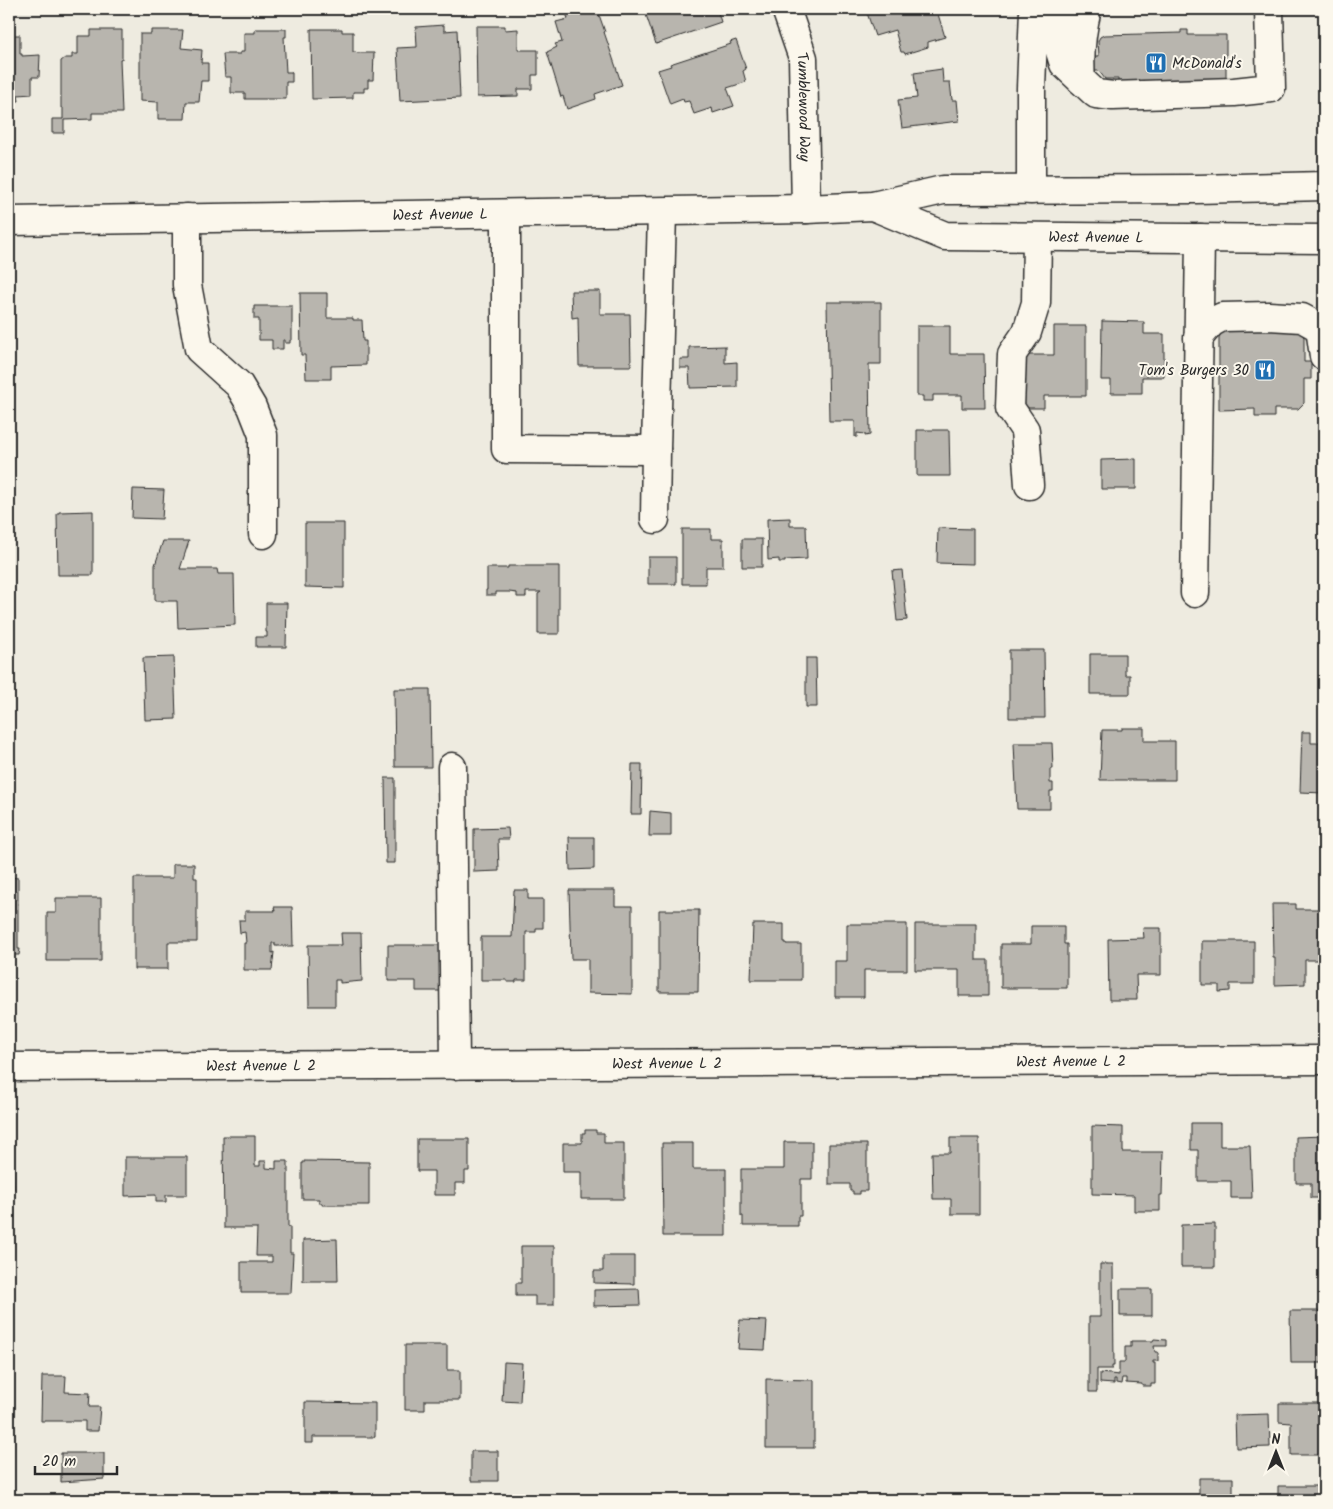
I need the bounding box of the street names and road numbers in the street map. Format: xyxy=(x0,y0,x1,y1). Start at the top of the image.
street label: Tumblewood Way xyxy=(789,50,816,163)
street label: West Avenue L xyxy=(392,203,488,228)
street label: West Avenue L xyxy=(1048,226,1144,251)
street label: West Avenue L 2 xyxy=(1016,1050,1126,1075)
street label: West Avenue L 2 xyxy=(612,1052,722,1077)
street label: West Avenue L 2 xyxy=(206,1054,316,1079)

